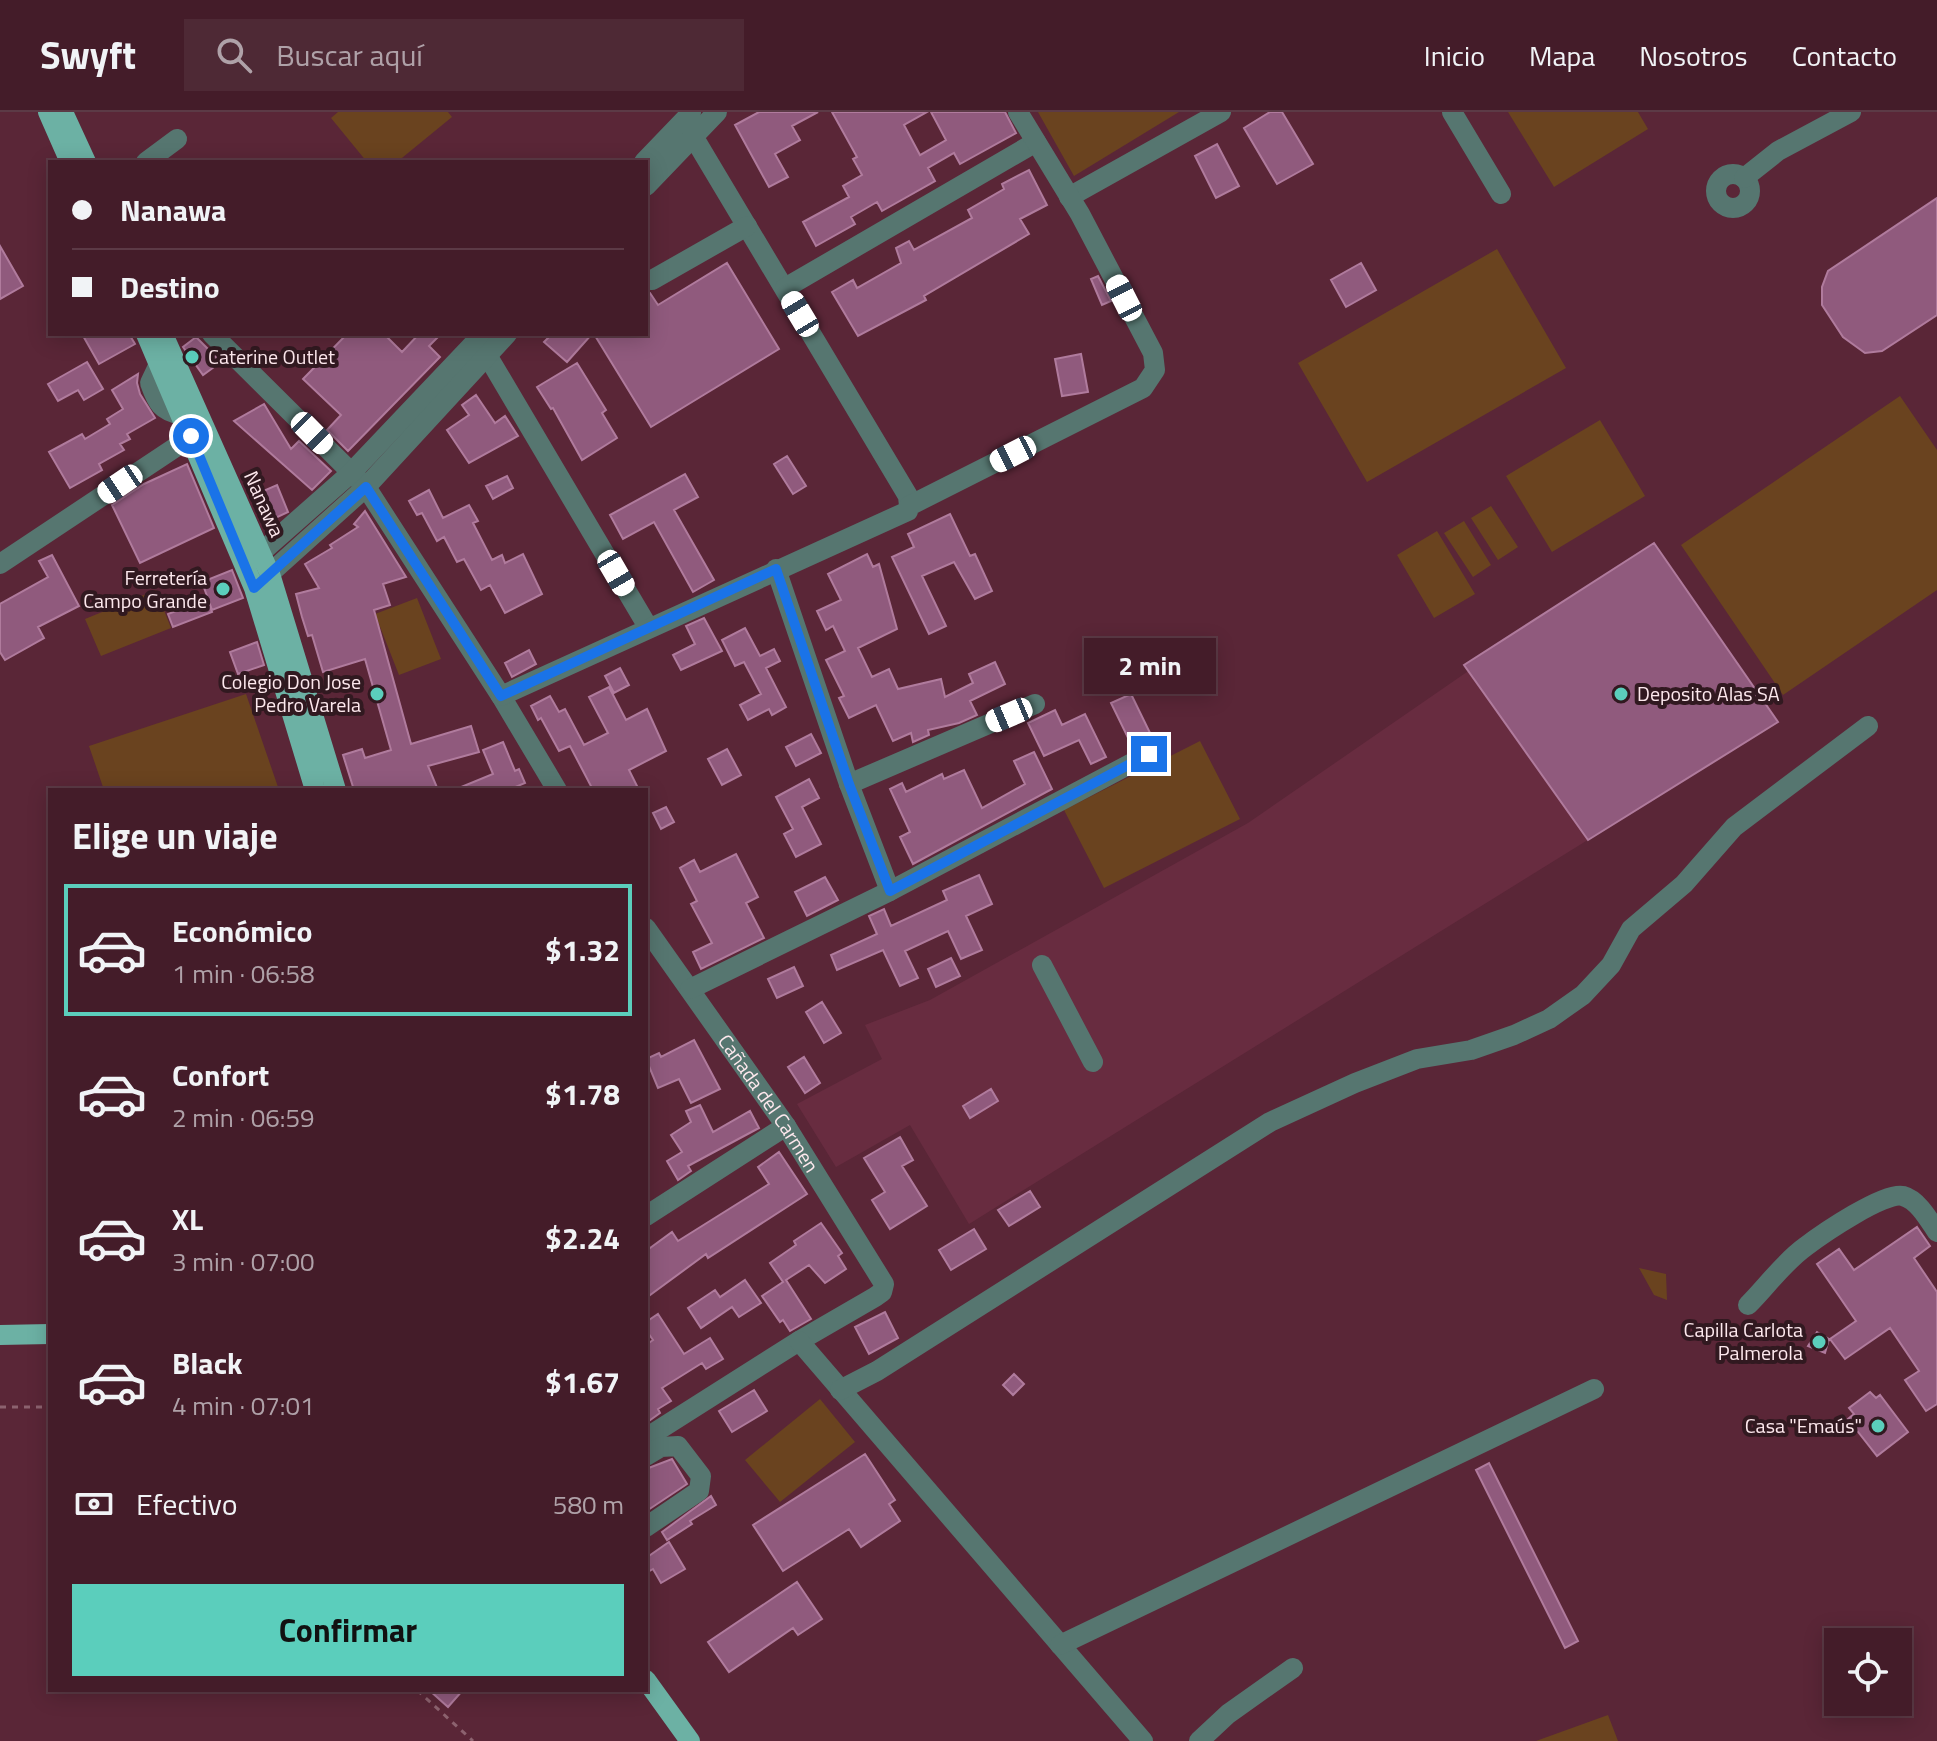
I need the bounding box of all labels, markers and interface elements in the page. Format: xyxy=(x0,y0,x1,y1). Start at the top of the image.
search box xyxy=(184,19,744,91)
text: Swyft xyxy=(40,26,136,84)
text: Buscar aquí xyxy=(276,32,423,78)
icon: search xyxy=(212,33,256,77)
text: Inicio xyxy=(1424,34,1485,77)
text: Mapa xyxy=(1529,34,1595,77)
text: Nosotros xyxy=(1639,34,1748,77)
text: Contacto xyxy=(1792,34,1897,77)
text: Nanawa xyxy=(120,187,226,233)
text: Destino xyxy=(120,264,220,310)
car xyxy=(1102,271,1146,325)
car xyxy=(777,287,823,341)
place label: Caterine Outlet xyxy=(208,341,335,372)
marker: Caterine Outlet xyxy=(183,348,201,366)
car xyxy=(287,408,337,458)
route start xyxy=(173,418,209,454)
car xyxy=(986,432,1040,476)
car xyxy=(93,461,147,507)
street label: Nanawa xyxy=(236,466,293,542)
car xyxy=(594,546,638,600)
place label: Ferretería Campo Grande xyxy=(83,562,207,616)
marker: Ferretería Campo Grande xyxy=(214,580,232,598)
callout: 2 min xyxy=(1083,638,1215,694)
text: 2 min xyxy=(1118,646,1182,685)
place label: Colegio Don Jose Pedro Varela xyxy=(221,666,361,720)
place label: Deposito Alas SA xyxy=(1637,678,1780,709)
marker: Colegio Don Jose Pedro Varela xyxy=(368,685,386,703)
marker: Deposito Alas SA xyxy=(1612,685,1630,703)
car xyxy=(982,695,1036,735)
route end xyxy=(1131,736,1167,772)
text: Elige un viaje xyxy=(72,808,278,863)
text: Económico xyxy=(172,908,312,954)
icon: car xyxy=(76,914,148,986)
text: $1.32 xyxy=(545,927,620,973)
text: 1 min · 06:58 xyxy=(172,954,315,993)
street label: Cañada del Carmen xyxy=(711,1027,827,1178)
text: Confort xyxy=(172,1052,269,1098)
icon: car xyxy=(76,1058,148,1130)
text: $1.78 xyxy=(545,1071,620,1117)
text: 2 min · 06:59 xyxy=(172,1098,315,1137)
text: XL xyxy=(172,1196,203,1242)
icon: car xyxy=(76,1202,148,1274)
text: $2.24 xyxy=(545,1215,620,1261)
text: 3 min · 07:00 xyxy=(172,1242,315,1281)
place label: Capilla Carlota Palmerola xyxy=(1684,1314,1803,1368)
marker: Capilla Carlota Palmerola xyxy=(1810,1333,1828,1351)
text: Black xyxy=(172,1340,243,1386)
icon: car xyxy=(76,1346,148,1418)
text: $1.67 xyxy=(545,1359,620,1405)
text: 4 min · 07:01 xyxy=(172,1386,315,1425)
place label: Casa "Emaús" xyxy=(1745,1410,1862,1441)
marker: Casa "Emaús" xyxy=(1869,1417,1887,1435)
text: Efectivo xyxy=(136,1481,238,1527)
icon: cash xyxy=(72,1482,116,1526)
text: 580 m xyxy=(553,1485,624,1524)
button: Confirmar xyxy=(72,1584,624,1676)
map controls xyxy=(1824,1628,1912,1716)
button: locate xyxy=(1824,1628,1912,1716)

